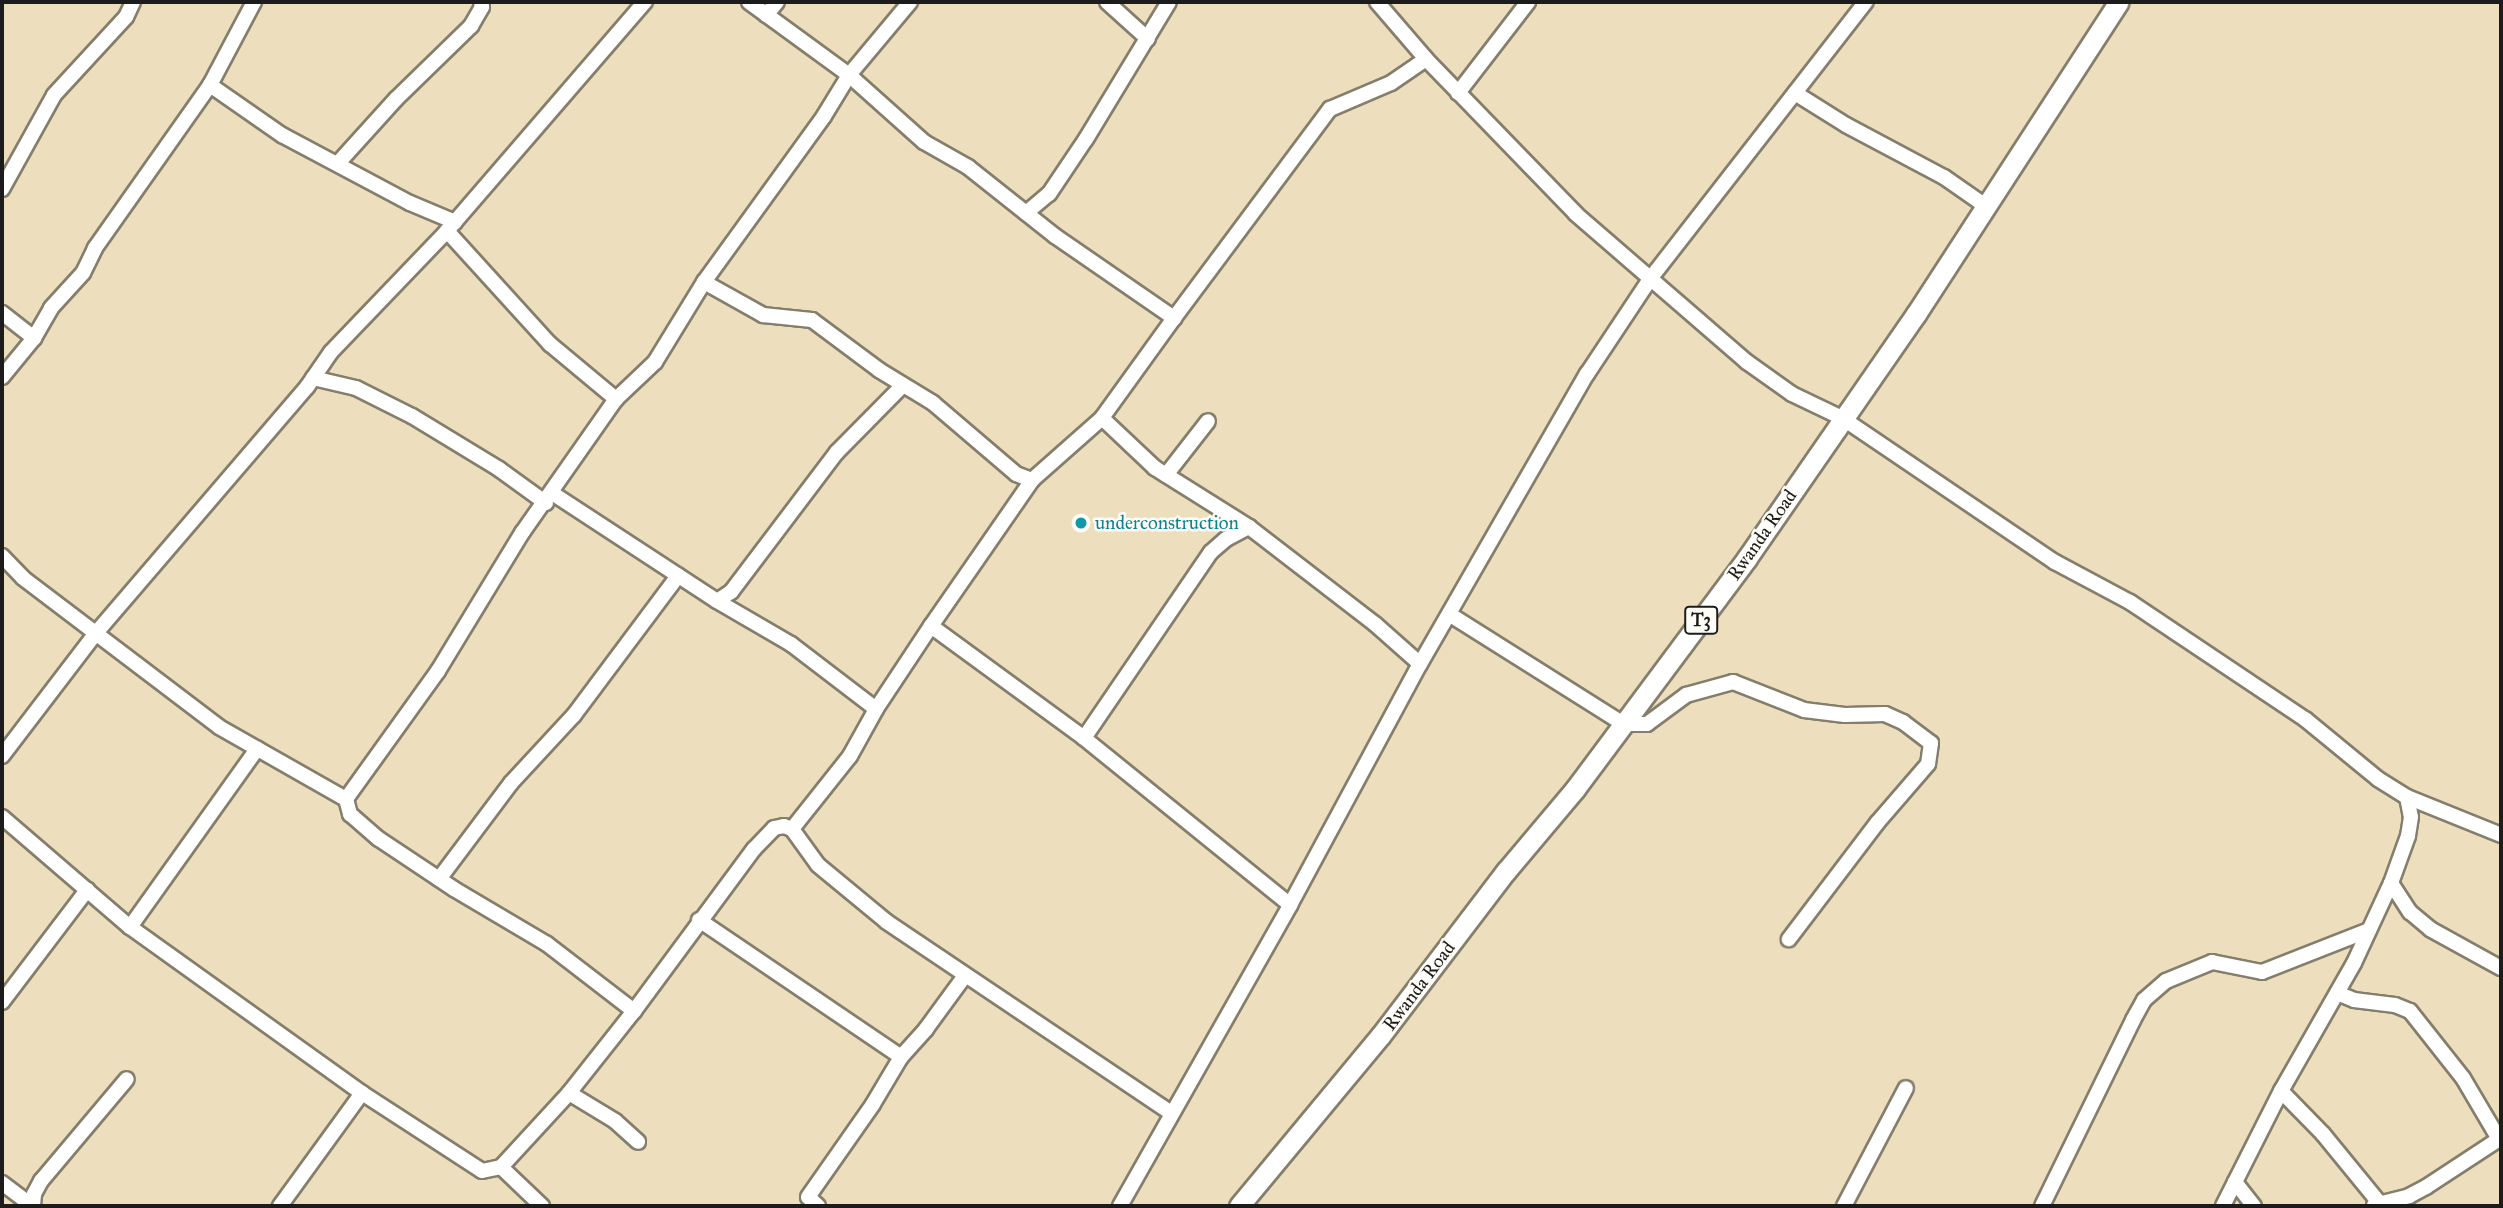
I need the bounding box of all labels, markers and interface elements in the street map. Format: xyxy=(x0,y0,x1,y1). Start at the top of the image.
street label: Rwanda Road xyxy=(1722,485,1802,585)
place label: underconstruction xyxy=(1095,512,1239,534)
marker: underconstruction xyxy=(1073,515,1089,531)
road number: T3 xyxy=(1684,606,1718,634)
street label: Rwanda Road xyxy=(1378,937,1460,1035)

